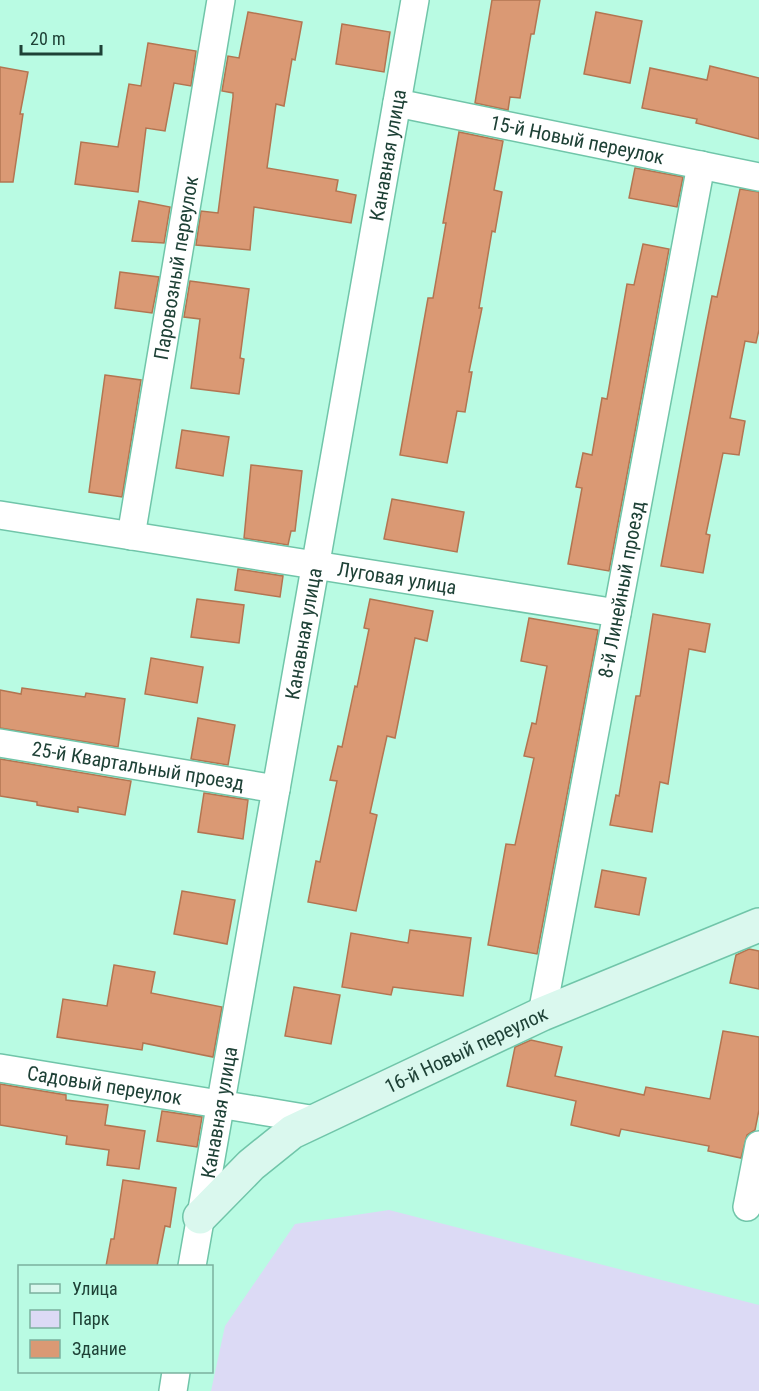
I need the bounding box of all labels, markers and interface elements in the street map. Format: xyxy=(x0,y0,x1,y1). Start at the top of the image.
scale bar xyxy=(21,18,100,56)
text: 20 m xyxy=(30,28,65,49)
street label: Канавная улица xyxy=(364,87,411,223)
street label: 15-й Новый переулок xyxy=(488,110,667,169)
street label: Паровозный переулок xyxy=(149,174,203,361)
street label: 8-й Линейный проезд xyxy=(593,499,650,680)
street label: Луговая улица xyxy=(336,557,458,599)
street label: Канавная улица xyxy=(280,566,327,701)
street label: 25-й Квартальный проезд xyxy=(30,737,246,796)
street label: 16-й Новый переулок xyxy=(381,1001,552,1098)
street label: Канавная улица xyxy=(196,1045,242,1180)
street label: Садовый переулок xyxy=(25,1061,184,1110)
legend xyxy=(18,1265,213,1373)
text: Улица xyxy=(72,1278,118,1299)
text: Парк xyxy=(72,1308,110,1329)
text: Здание xyxy=(72,1338,126,1359)

